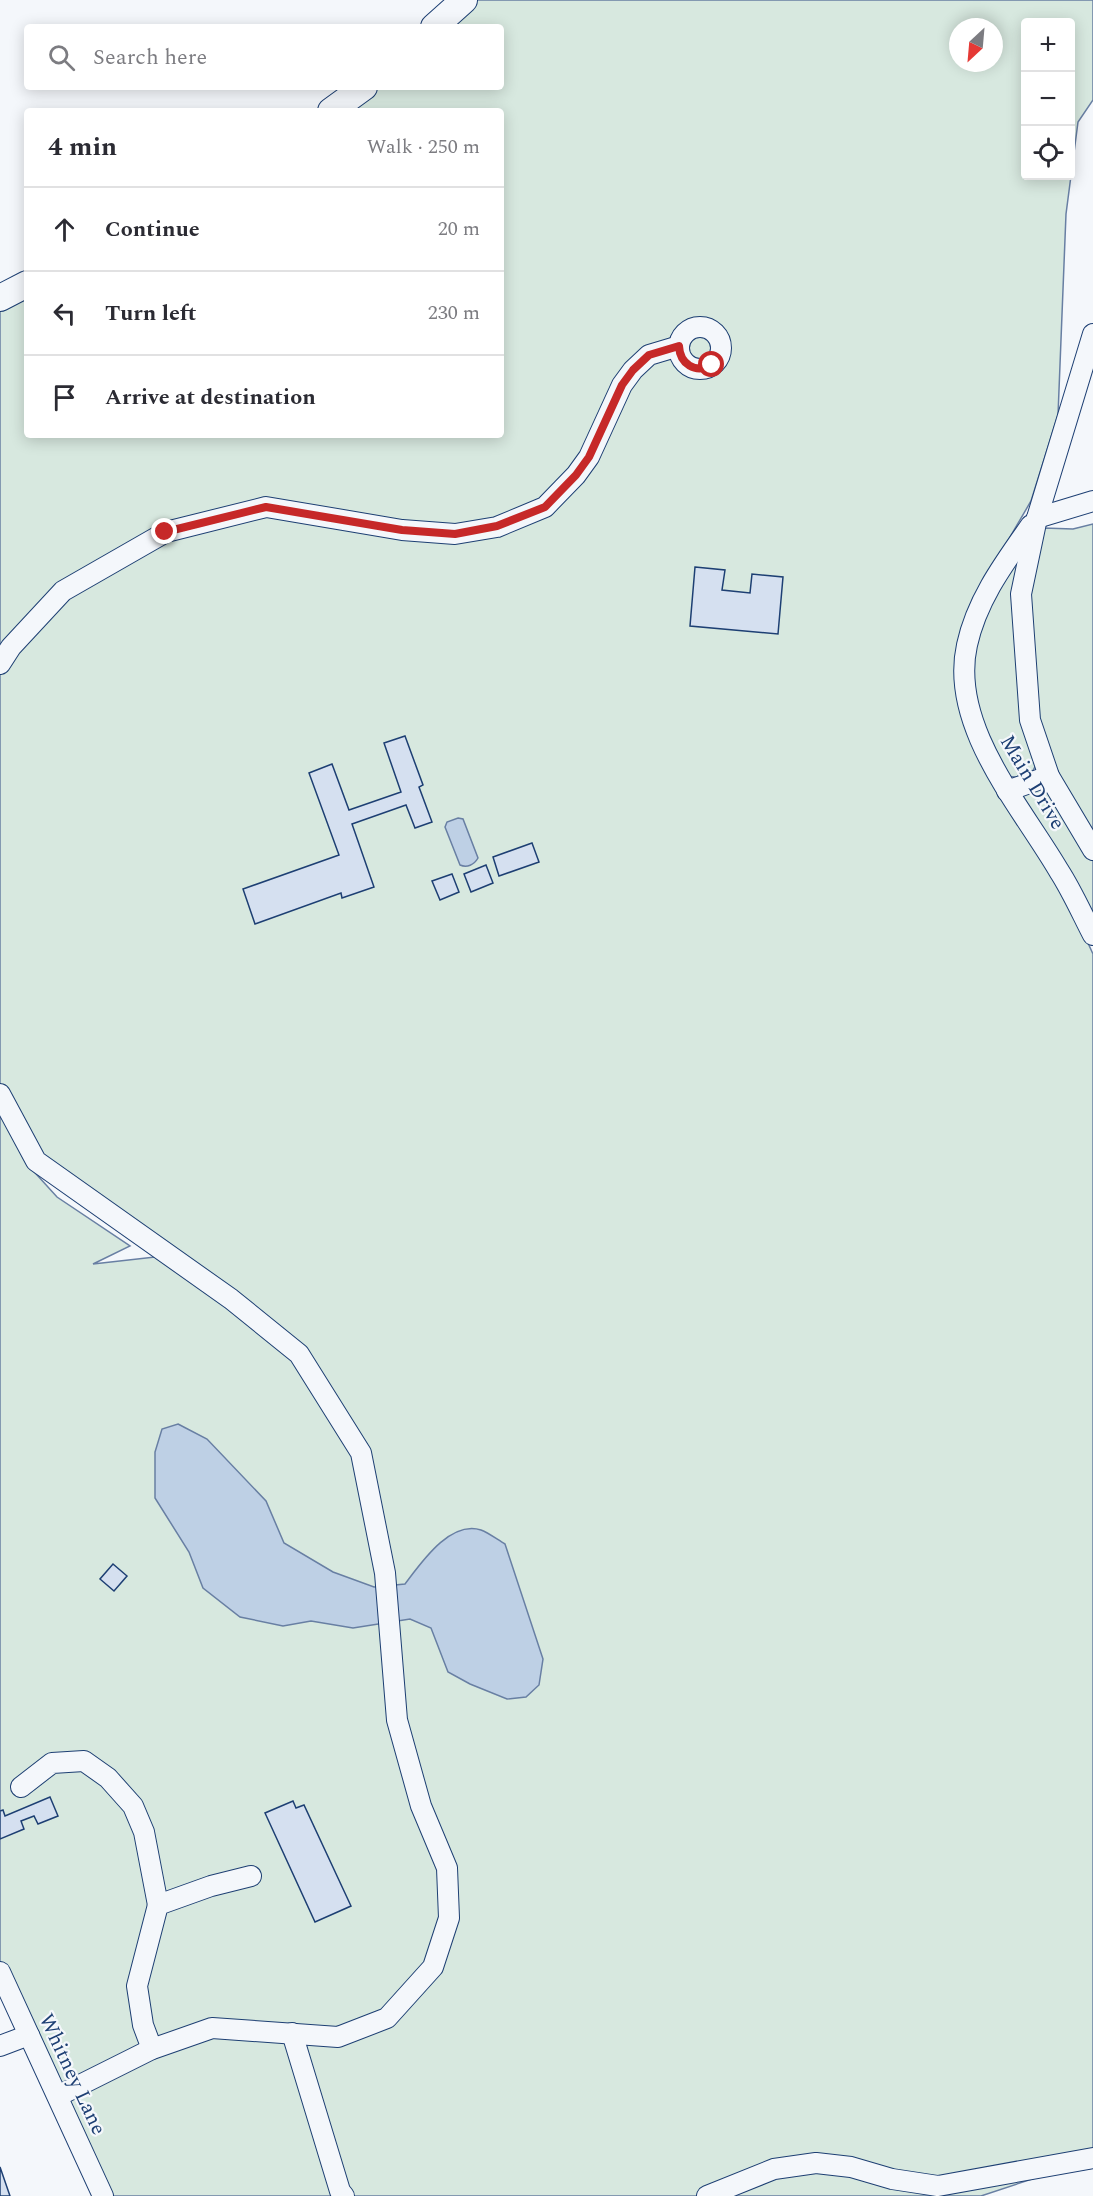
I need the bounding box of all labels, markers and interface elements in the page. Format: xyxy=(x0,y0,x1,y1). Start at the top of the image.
north arrow xyxy=(949,18,1003,72)
map controls xyxy=(1021,18,1075,180)
button: + xyxy=(1021,18,1075,72)
search box xyxy=(24,24,504,90)
icon: search xyxy=(45,41,78,74)
text: Search here xyxy=(93,41,207,74)
button: − xyxy=(1021,72,1075,126)
button: locate xyxy=(1021,126,1075,180)
text: 4 min xyxy=(48,127,117,167)
text: Walk · 250 m xyxy=(367,132,480,162)
icon: ahead xyxy=(48,213,81,246)
text: Continue xyxy=(105,213,200,246)
text: 20 m xyxy=(438,214,480,244)
icon: left xyxy=(48,297,81,330)
text: Turn left xyxy=(105,297,197,330)
text: 230 m xyxy=(428,298,480,328)
route start xyxy=(698,351,724,377)
icon: arrive xyxy=(48,381,81,414)
text: Arrive at destination xyxy=(105,381,316,414)
route end xyxy=(151,518,177,544)
street label: Main Drive xyxy=(991,729,1073,836)
street label: Whitney Lane xyxy=(30,2008,114,2140)

